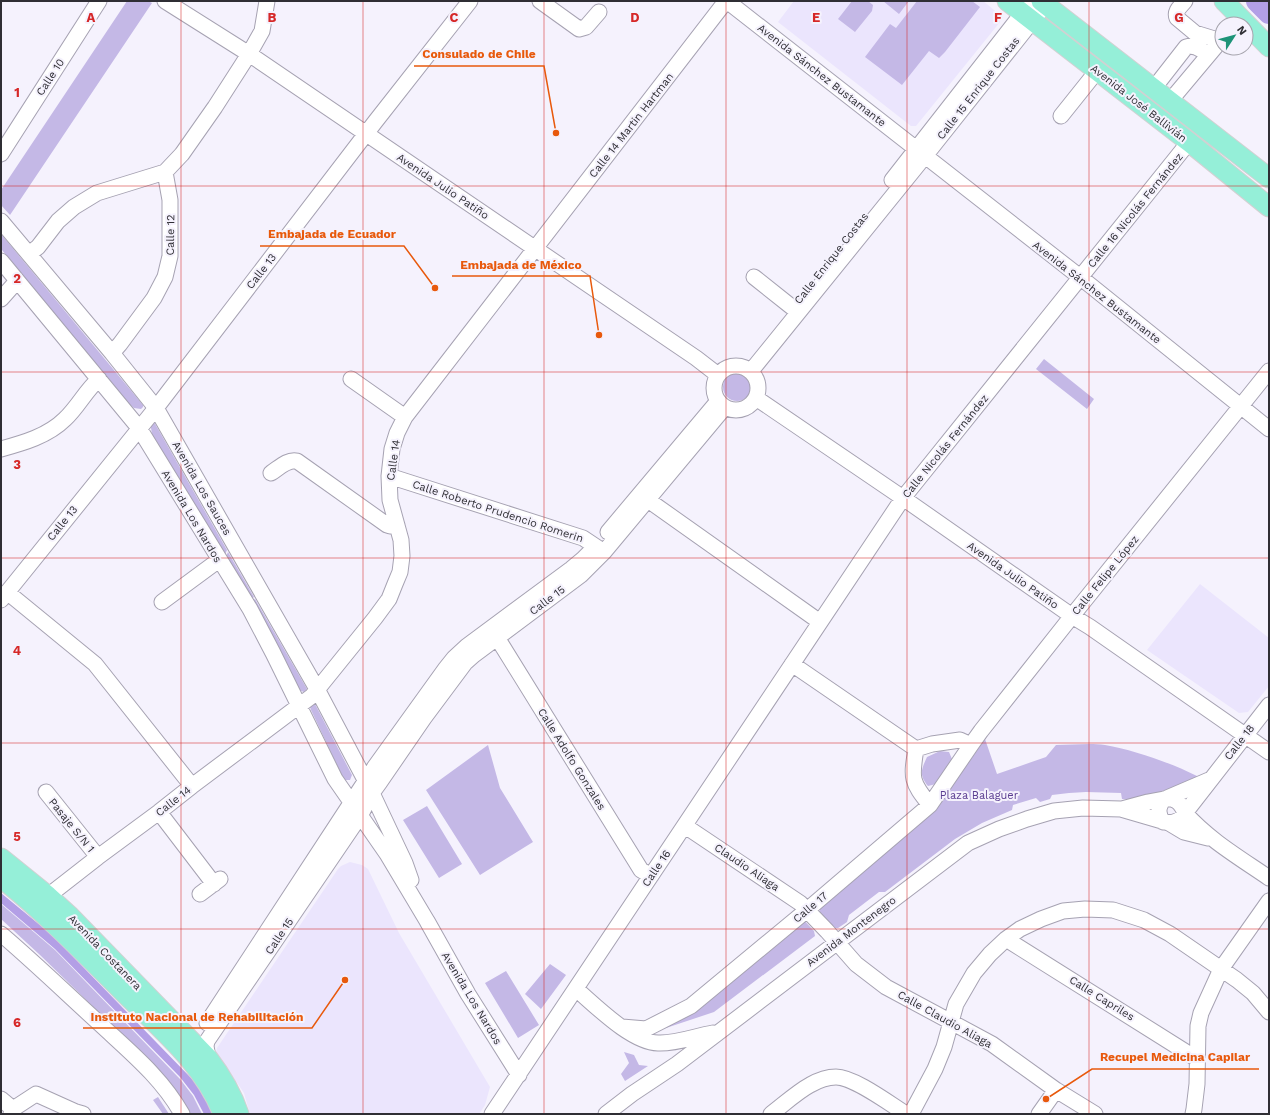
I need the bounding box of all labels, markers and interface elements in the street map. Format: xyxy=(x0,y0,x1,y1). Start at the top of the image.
text: A xyxy=(87,10,96,25)
text: B xyxy=(268,10,277,25)
text: C xyxy=(450,10,459,25)
text: D xyxy=(630,10,640,25)
text: E xyxy=(812,10,820,25)
text: F xyxy=(994,10,1002,25)
text: G xyxy=(1174,10,1184,25)
north arrow xyxy=(1214,16,1254,56)
street label: Avenida Sánchez Bustamante xyxy=(755,21,888,130)
text: N xyxy=(1234,23,1249,38)
street label: Calle 15 Enrique Costas xyxy=(934,34,1023,142)
callout: Consulado de Chile xyxy=(414,42,544,66)
text: Consulado de Chile xyxy=(422,47,536,61)
street label: Calle 10 xyxy=(34,56,67,98)
street label: Avenida José Ballivián xyxy=(1088,62,1189,145)
street label: Calle 14 Martin Hartman xyxy=(586,70,676,180)
text: 1 xyxy=(14,85,20,100)
street label: Calle 16 Nicolás Fernández xyxy=(1085,150,1186,270)
street label: Avenida Julio Patiño xyxy=(394,151,491,222)
street label: Calle Enrique Costas xyxy=(792,210,871,307)
street label: Calle 12 xyxy=(164,214,177,256)
callout: Embajada de Ecuador xyxy=(260,222,404,246)
text: Embajada de Ecuador xyxy=(268,227,397,241)
street label: Avenida Sánchez Bustamante xyxy=(1030,238,1163,347)
street label: Calle 13 xyxy=(244,251,279,292)
callout: Embajada de México xyxy=(452,252,590,276)
text: Embajada de México xyxy=(460,258,582,272)
text: 2 xyxy=(13,271,21,286)
street label: Calle Nicolás Fernández xyxy=(900,392,991,501)
street label: Calle 14 xyxy=(384,438,403,481)
street label: Avenida Los Sauces xyxy=(169,439,234,538)
text: 3 xyxy=(13,457,21,472)
street label: Avenida Los Nardos xyxy=(159,468,224,565)
street label: Calle Roberto Prudencio Romerin xyxy=(411,478,585,545)
street label: Calle 13 xyxy=(44,503,80,543)
street label: Calle Felipe López xyxy=(1069,533,1142,618)
street label: Avenida Julio Patiño xyxy=(965,539,1061,612)
street label: Calle 15 xyxy=(527,583,568,618)
text: 4 xyxy=(13,643,22,658)
street label: Calle Adolfo Gonzales xyxy=(535,706,608,813)
street label: Calle 18 xyxy=(1222,722,1257,763)
street label: Calle 14 xyxy=(153,783,194,819)
park label: Plaza Balaguer xyxy=(940,789,1019,802)
street label: Pasaje S/N 1 xyxy=(46,796,97,855)
text: 5 xyxy=(13,829,21,844)
street label: Claudio Aliaga xyxy=(712,841,782,894)
street label: Calle 16 xyxy=(639,847,674,889)
street label: Calle 17 xyxy=(790,889,830,925)
street label: Avenida Montenegro xyxy=(804,893,899,969)
street label: Avenida Costanera xyxy=(65,912,144,993)
street label: Calle 15 xyxy=(263,916,296,957)
street label: Avenida Los Nardos xyxy=(439,950,504,1047)
street label: Calle Capriles xyxy=(1067,973,1137,1024)
street label: Calle Claudio Aliaga xyxy=(895,988,994,1051)
callout: Instituto Nacional de Rehabilitación xyxy=(83,1004,312,1028)
text: Instituto Nacional de Rehabilitación xyxy=(91,1010,303,1024)
text: 6 xyxy=(13,1015,21,1030)
callout: Recupel Medicina Capilar xyxy=(1092,1045,1259,1069)
text: Recupel Medicina Capilar xyxy=(1100,1050,1251,1064)

